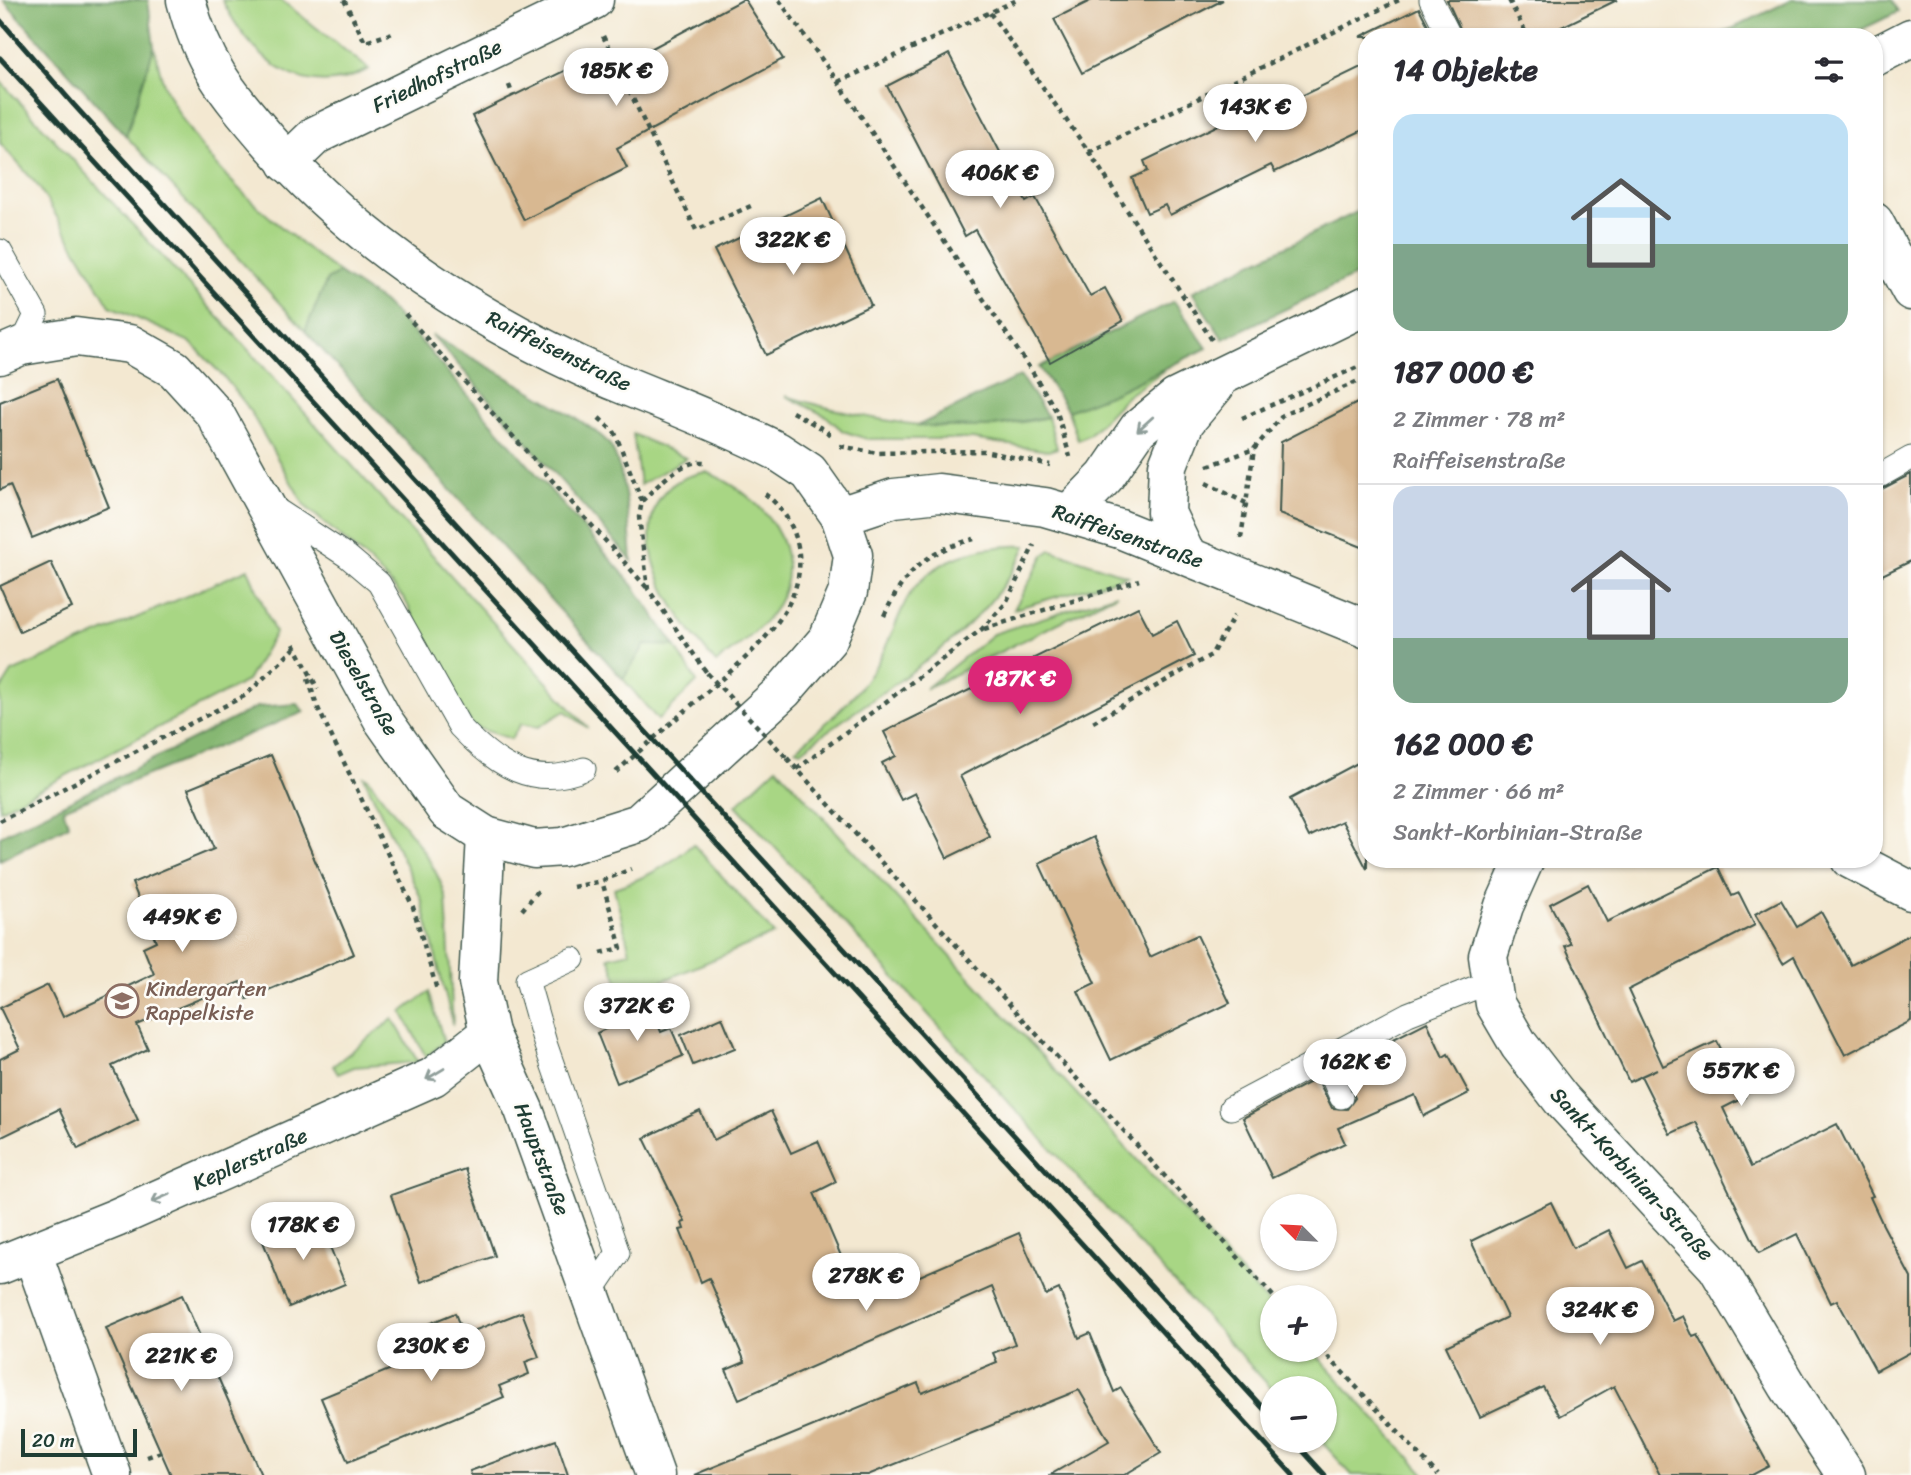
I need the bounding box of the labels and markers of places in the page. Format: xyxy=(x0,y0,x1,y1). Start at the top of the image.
pin: 185K € xyxy=(559,48,673,108)
pin: 143K € xyxy=(1198,85,1312,144)
pin: 406K € xyxy=(943,150,1057,210)
pin: 322K € xyxy=(736,218,850,277)
pin: 187K € xyxy=(963,656,1077,716)
pin: 449K € xyxy=(125,894,239,954)
place label: Kindergarten Rappelkiste xyxy=(146,970,267,1032)
school or university icon: Kindergarten Rappelkiste xyxy=(103,982,141,1020)
pin: 372K € xyxy=(580,984,694,1043)
pin: 162K € xyxy=(1298,1040,1412,1099)
pin: 557K € xyxy=(1684,1048,1798,1108)
pin: 178K € xyxy=(246,1202,360,1262)
pin: 278K € xyxy=(809,1254,923,1313)
pin: 324K € xyxy=(1543,1288,1657,1347)
pin: 230K € xyxy=(374,1324,488,1383)
pin: 221K € xyxy=(124,1334,238,1393)

